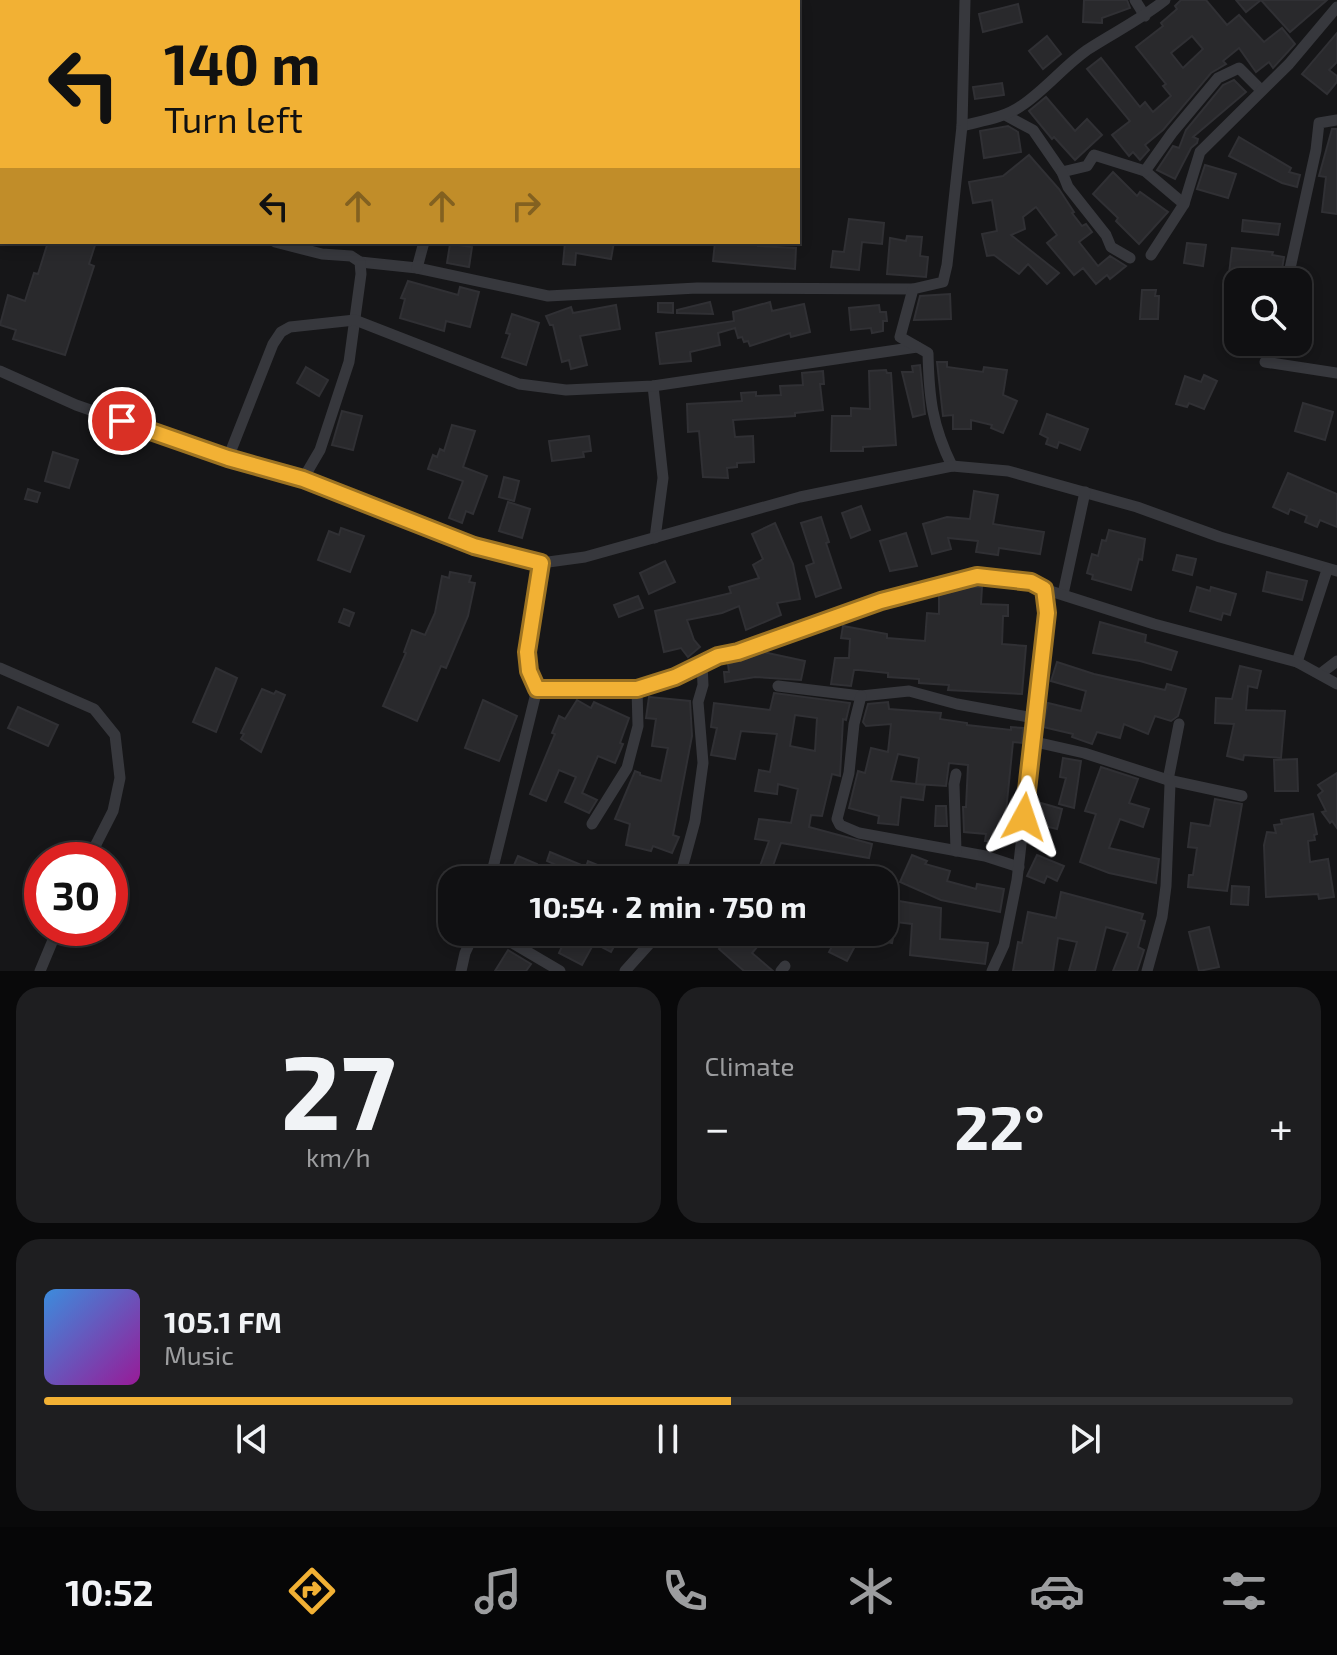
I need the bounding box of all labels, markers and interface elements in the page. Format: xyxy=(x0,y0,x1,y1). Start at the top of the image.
text: 140 m xyxy=(164,29,321,96)
icon: left xyxy=(32,32,136,136)
text: Turn left xyxy=(164,97,303,140)
icon: left xyxy=(252,184,296,228)
icon: ahead xyxy=(336,184,380,228)
icon: ahead xyxy=(420,184,464,228)
icon: right xyxy=(504,184,548,228)
map controls xyxy=(1224,268,1312,356)
button: search xyxy=(1224,268,1312,356)
pin xyxy=(88,387,156,455)
icon: arrive xyxy=(100,399,144,443)
position arrow xyxy=(982,775,1066,859)
speed limit sign: 30 xyxy=(24,842,128,946)
text: 10:54 · 2 min · 750 m xyxy=(529,888,807,924)
text: 27 xyxy=(281,1026,396,1151)
text: Climate xyxy=(705,1050,794,1081)
text: 22° xyxy=(954,1090,1045,1162)
text: − xyxy=(705,1100,730,1153)
text: + xyxy=(1269,1100,1293,1153)
text: km/h xyxy=(306,1141,371,1172)
text: 105.1 FM xyxy=(164,1303,282,1339)
text: Music xyxy=(164,1339,234,1370)
icon: previous xyxy=(230,1417,274,1461)
icon: pause xyxy=(646,1417,690,1461)
icon: next xyxy=(1063,1417,1107,1461)
icon: directions xyxy=(284,1563,340,1619)
icon: music xyxy=(470,1563,526,1619)
icon: phone xyxy=(657,1563,713,1619)
icon: climate xyxy=(843,1563,899,1619)
icon: car xyxy=(1029,1563,1085,1619)
icon: filters xyxy=(1216,1563,1272,1619)
text: 10:52 xyxy=(65,1570,154,1613)

